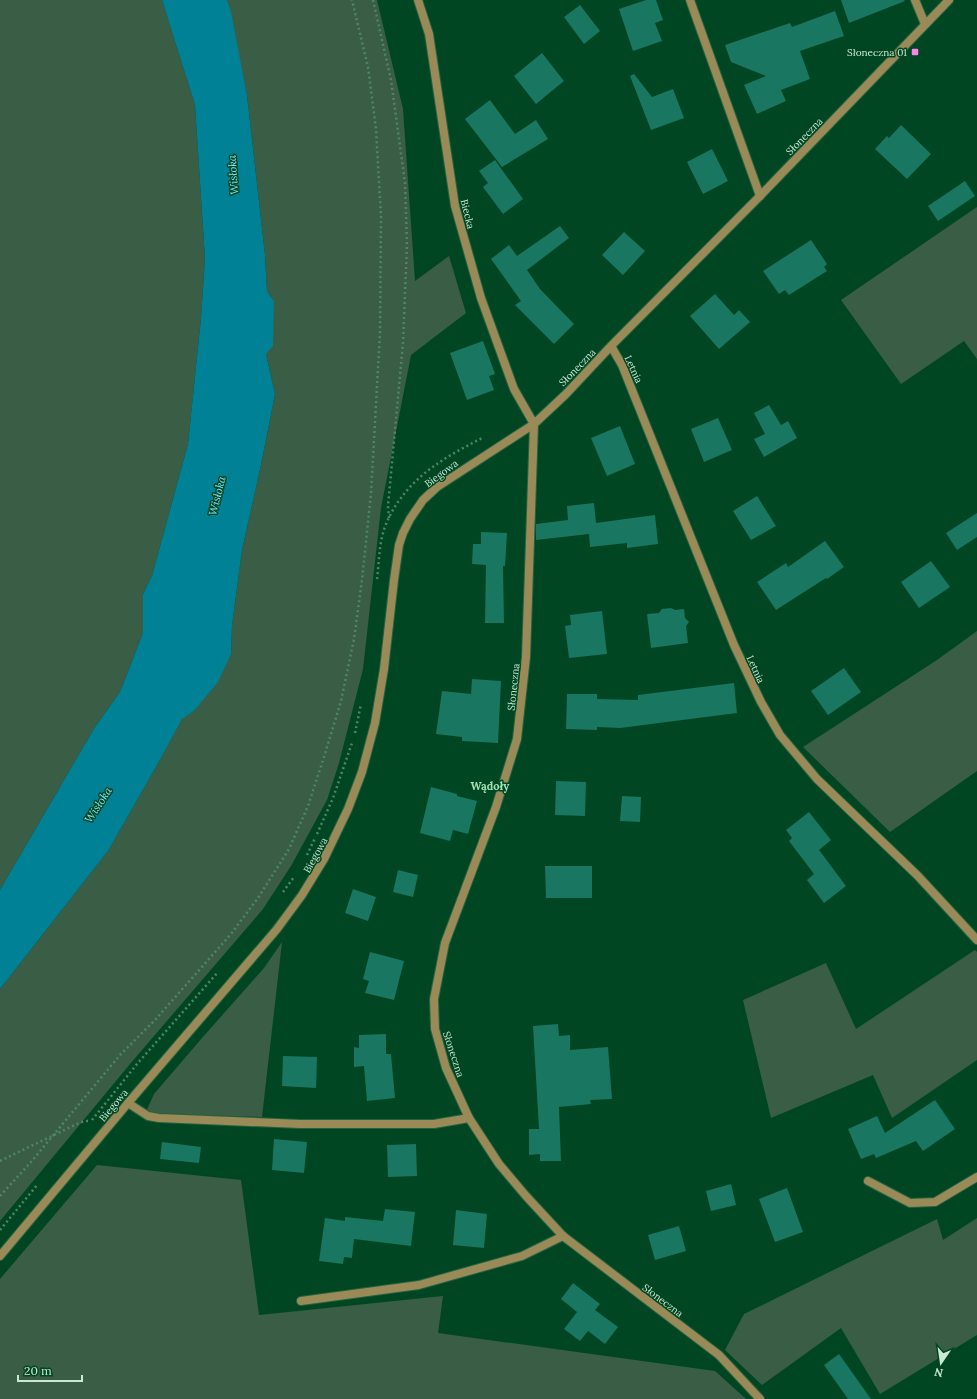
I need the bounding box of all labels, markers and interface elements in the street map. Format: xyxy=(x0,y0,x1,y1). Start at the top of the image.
place label: Słoneczna 01 xyxy=(847,46,907,59)
marker: Słoneczna 01 xyxy=(910,47,920,57)
street label: Słoneczna xyxy=(783,115,826,158)
water label: Wisłoka xyxy=(225,154,241,195)
street label: Biecka xyxy=(458,198,477,230)
street label: Słoneczna xyxy=(556,346,599,389)
street label: Letnia xyxy=(622,353,646,385)
street label: Biegowa xyxy=(422,457,461,490)
water label: Wisłoka xyxy=(205,474,229,517)
street label: Letnia xyxy=(744,653,768,685)
street label: Słoneczna xyxy=(505,663,522,711)
district label: Wądoły xyxy=(471,779,510,793)
water label: Wisłoka xyxy=(81,784,115,826)
street label: Biegowa xyxy=(300,835,330,875)
street label: Słoneczna xyxy=(440,1030,467,1079)
street label: Biegowa xyxy=(96,1086,131,1124)
street label: Słoneczna xyxy=(640,1281,686,1320)
north arrow xyxy=(921,1343,961,1383)
scale bar xyxy=(18,1357,82,1383)
text: 20 m xyxy=(24,1363,52,1378)
text: N xyxy=(933,1365,944,1381)

